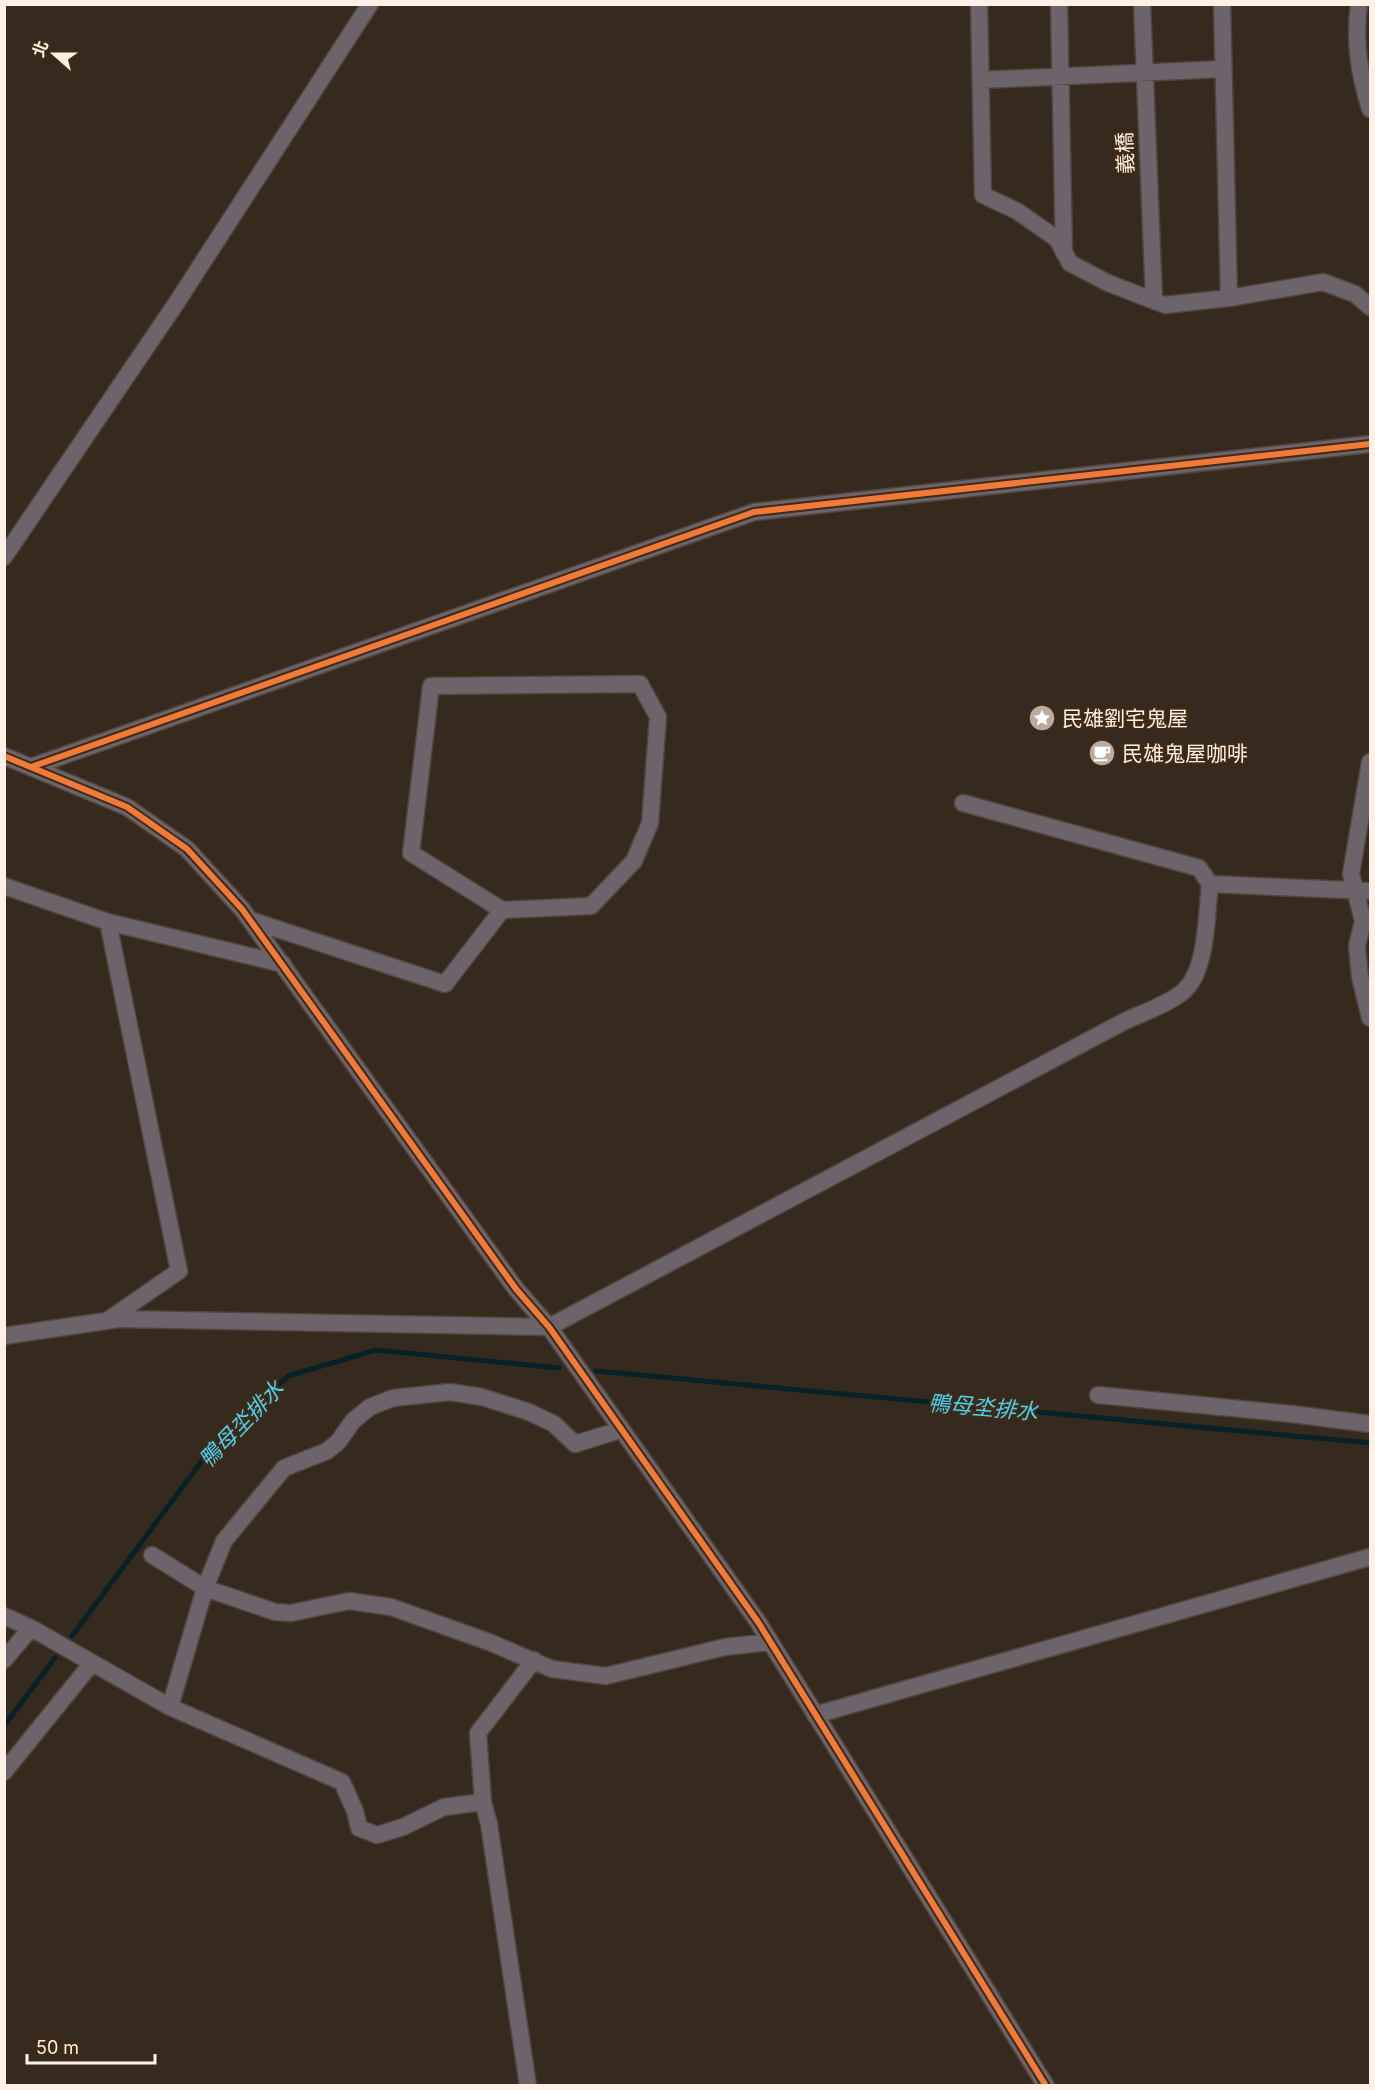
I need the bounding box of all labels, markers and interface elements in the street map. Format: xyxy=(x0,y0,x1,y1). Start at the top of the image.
north arrow xyxy=(24,24,84,84)
text: 北 xyxy=(28,38,52,60)
street label: 義橋 xyxy=(1112,132,1138,174)
place icon: 民雄劉宅鬼屋 xyxy=(1027,703,1057,733)
place label: 民雄劉宅鬼屋 xyxy=(1062,706,1188,731)
cafe icon: 民雄鬼屋咖啡 xyxy=(1087,738,1117,768)
place label: 民雄鬼屋咖啡 xyxy=(1122,741,1248,766)
water label: 鴨母坔排水 xyxy=(193,1375,289,1473)
water label: 鴨母坔排水 xyxy=(927,1389,1040,1425)
scale bar xyxy=(27,2027,154,2065)
text: 50 m xyxy=(36,2037,79,2058)

